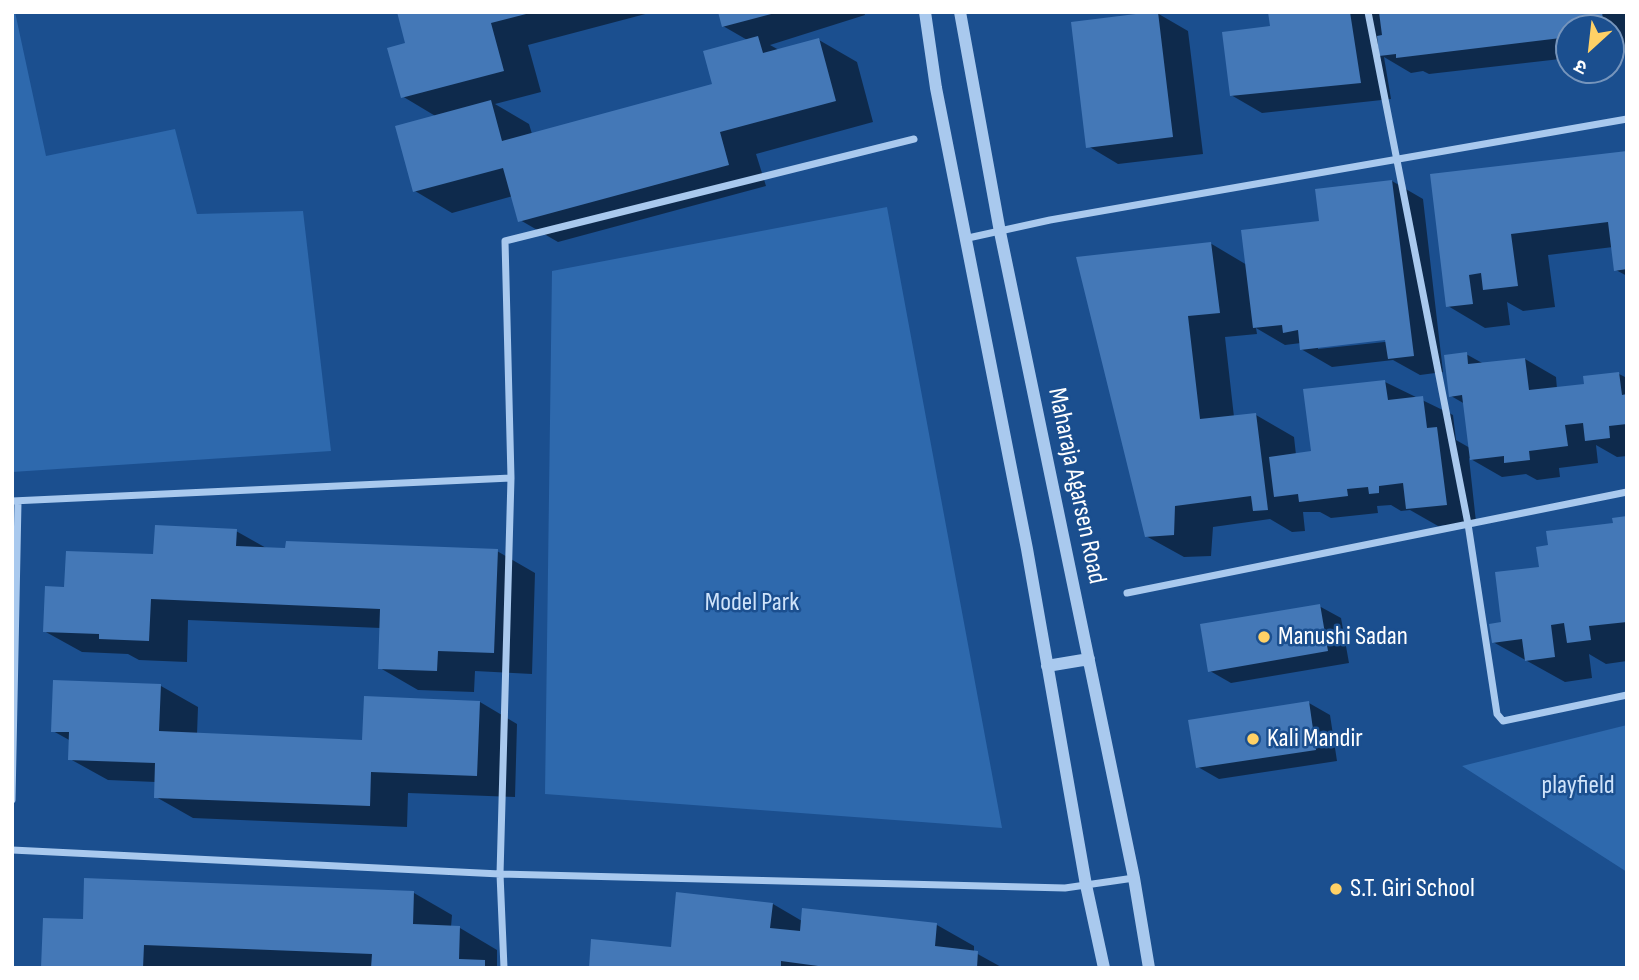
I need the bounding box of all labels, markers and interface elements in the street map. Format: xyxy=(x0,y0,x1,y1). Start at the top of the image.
north arrow xyxy=(1555,14,1625,84)
text: उ xyxy=(1571,54,1591,79)
street label: Maharaja Agarsen Road xyxy=(1040,385,1112,587)
park label: Model Park xyxy=(705,587,799,619)
place label: Manushi Sadan xyxy=(1278,621,1408,653)
marker: Manushi Sadan xyxy=(1256,629,1272,645)
place label: Kali Mandir xyxy=(1267,723,1363,755)
marker: Kali Mandir xyxy=(1245,731,1261,747)
park label: playfield xyxy=(1541,770,1615,802)
place label: S.T. Giri School xyxy=(1350,873,1475,905)
marker: S.T. Giri School xyxy=(1328,881,1344,897)

